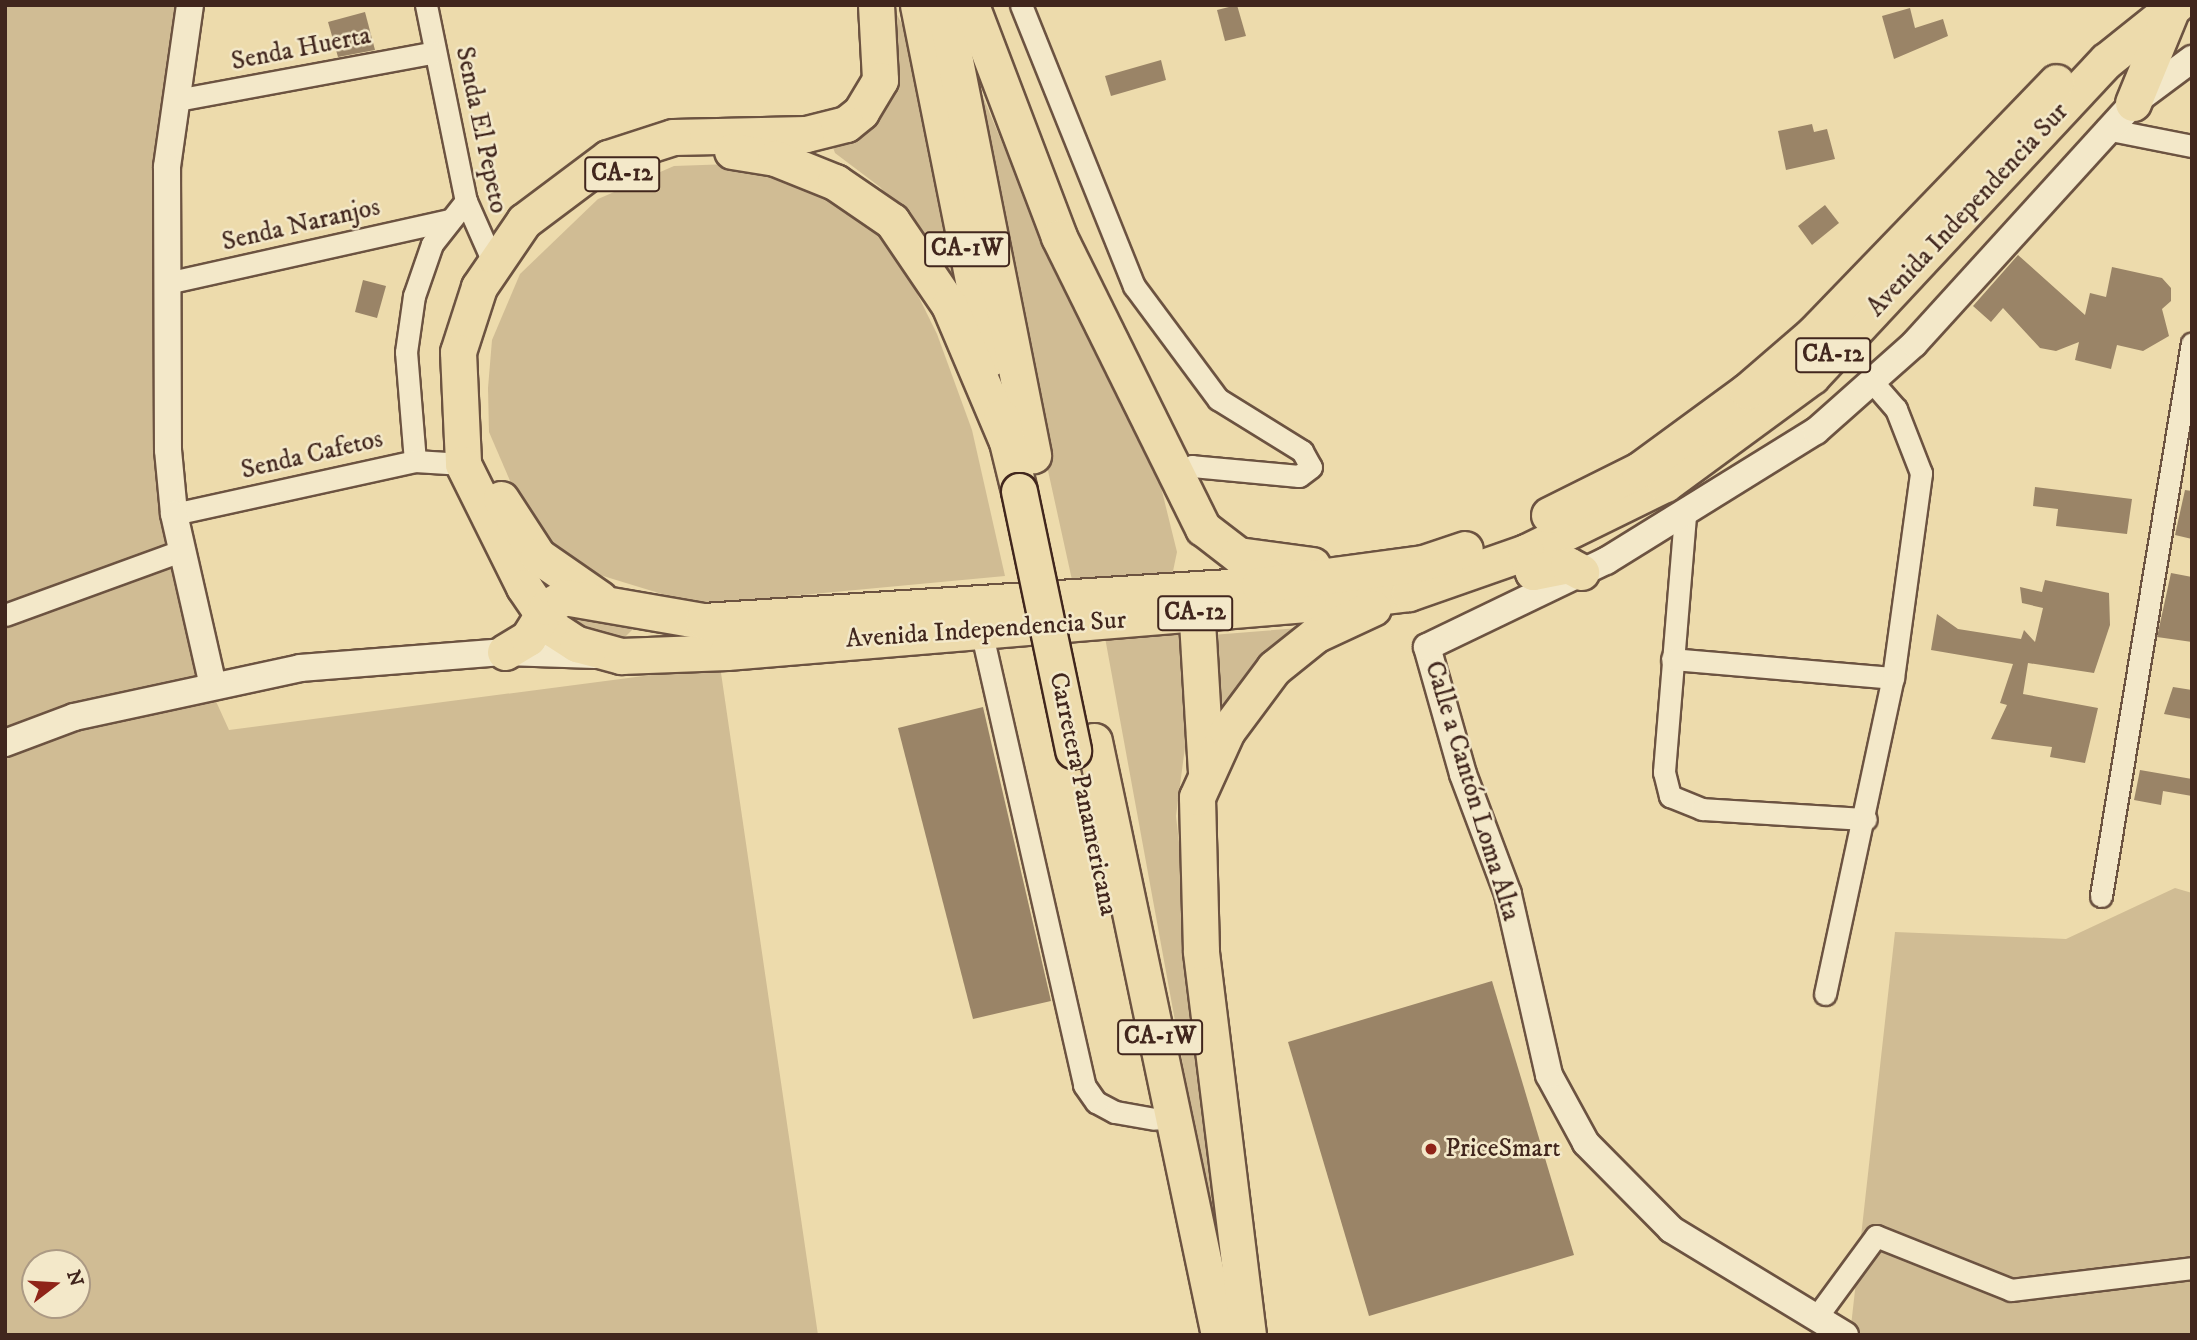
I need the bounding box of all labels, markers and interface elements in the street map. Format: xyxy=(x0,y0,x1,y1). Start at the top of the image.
street label: Senda Huerta xyxy=(229,20,373,78)
street label: Senda El Pepeto xyxy=(448,44,514,216)
street label: Avenida Independencia Sur xyxy=(1861,97,2075,323)
road number: CA-12 xyxy=(584,154,660,194)
street label: Senda Naranjos xyxy=(219,192,383,258)
road number: CA-1W xyxy=(923,228,1011,270)
road number: CA-12 xyxy=(1794,334,1871,376)
street label: Senda Cafetos xyxy=(238,424,386,486)
road number: CA-12 xyxy=(1156,592,1234,634)
street label: Avenida Independencia Sur xyxy=(845,605,1127,655)
street label: Calle a Cantón Loma Alta xyxy=(1418,657,1526,925)
street label: Carretera Panamericana xyxy=(1042,669,1124,919)
road number: CA-1W xyxy=(1116,1016,1204,1058)
place label: PriceSmart xyxy=(1445,1133,1561,1165)
marker: PriceSmart xyxy=(1423,1141,1439,1157)
north arrow xyxy=(21,1249,91,1319)
text: N xyxy=(61,1267,88,1289)

